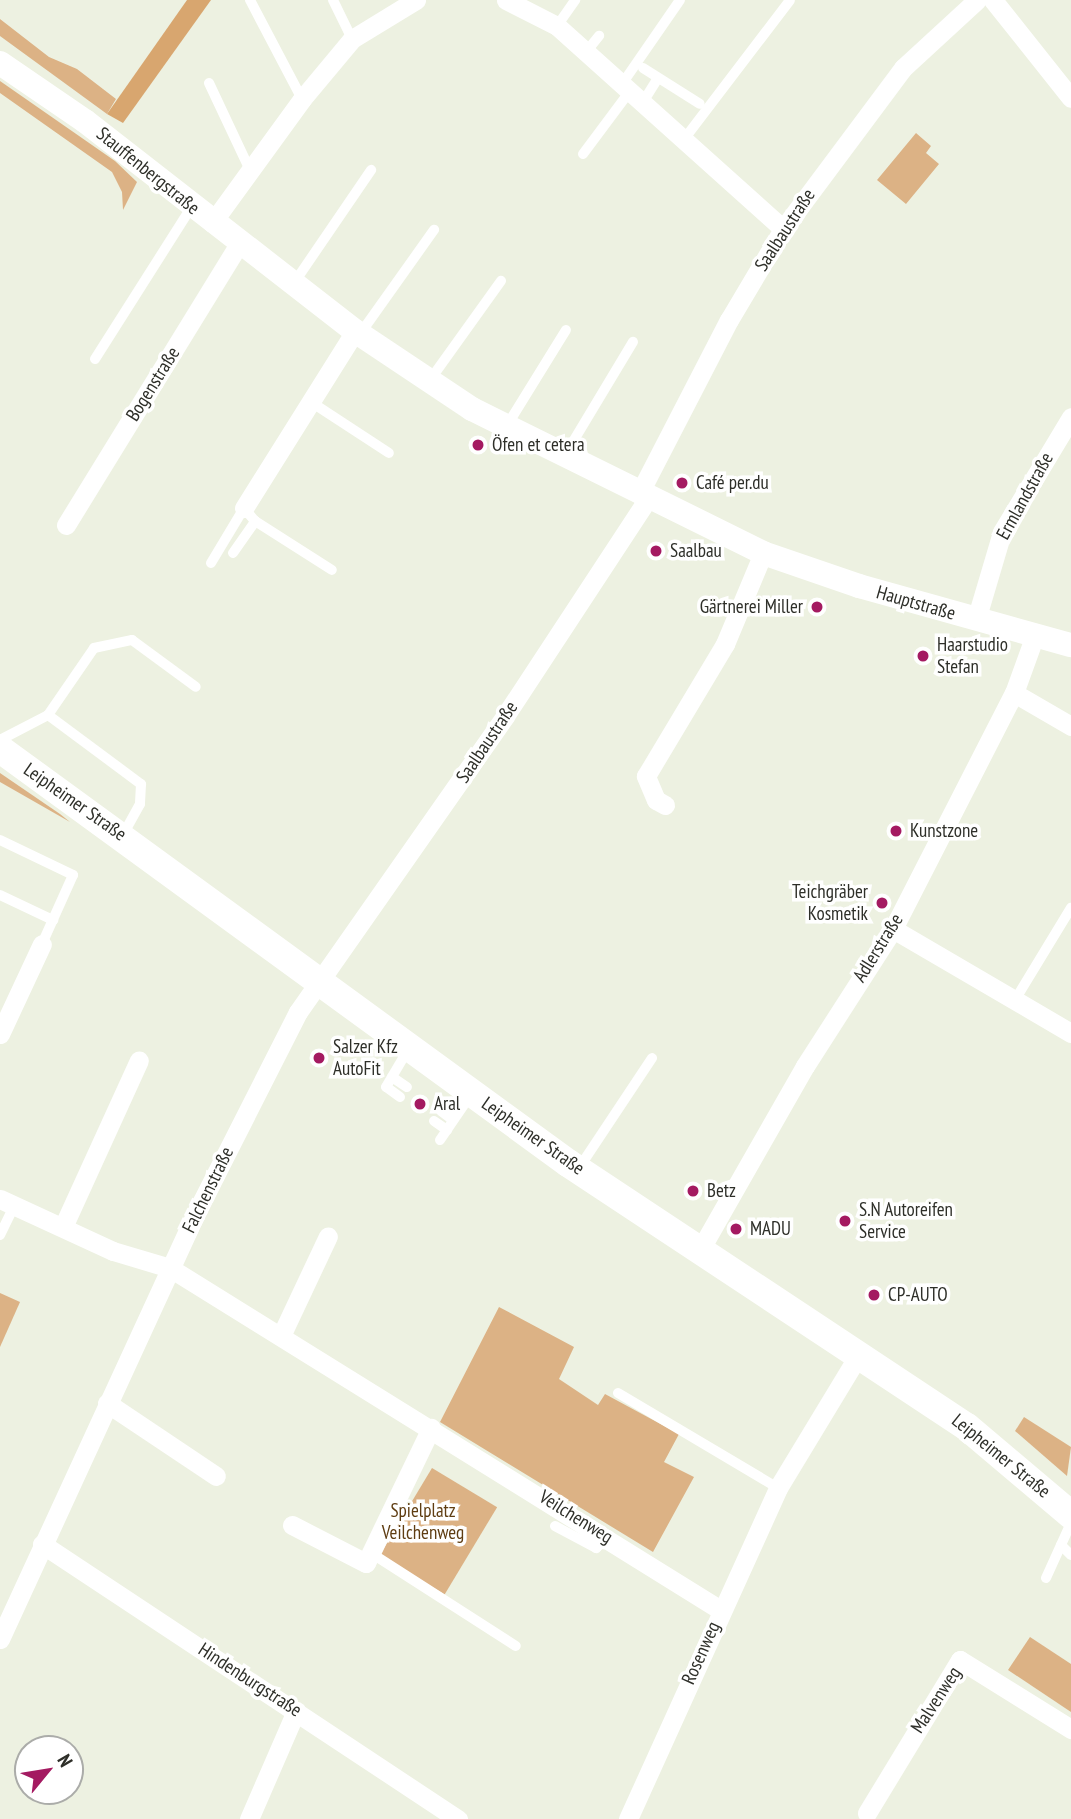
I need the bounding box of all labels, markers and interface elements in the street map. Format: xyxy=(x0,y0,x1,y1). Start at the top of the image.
street label: Stauffenbergstraße xyxy=(92,122,204,220)
street label: Saalbaustraße xyxy=(750,185,820,275)
street label: Bogenstraße xyxy=(121,343,185,425)
place label: Öfen et cetera xyxy=(492,434,584,456)
marker: Öfen et cetera xyxy=(470,437,486,453)
street label: Ermlandstraße xyxy=(992,449,1058,543)
place label: Café per.du xyxy=(696,472,769,494)
marker: Café per.du xyxy=(674,475,690,491)
place label: Saalbau xyxy=(670,540,722,562)
marker: Saalbau xyxy=(648,543,664,559)
street label: Hauptstraße xyxy=(874,581,958,625)
place label: Gärtnerei Miller xyxy=(700,596,803,618)
marker: Gärtnerei Miller xyxy=(809,599,825,615)
place label: Haarstudio Stefan xyxy=(937,634,1008,678)
marker: Haarstudio Stefan xyxy=(915,648,931,664)
street label: Saalbaustraße xyxy=(451,697,523,787)
street label: Leipheimer Straße xyxy=(19,758,131,846)
place label: Kunstzone xyxy=(910,820,978,842)
marker: Kunstzone xyxy=(888,823,904,839)
place label: Teichgräber Kosmetik xyxy=(792,881,868,925)
marker: Teichgräber Kosmetik xyxy=(874,895,890,911)
street label: Adlerstraße xyxy=(848,910,908,986)
place label: Salzer Kfz AutoFit xyxy=(333,1036,398,1080)
marker: Salzer Kfz AutoFit xyxy=(311,1050,327,1066)
street label: Leipheimer Straße xyxy=(477,1092,589,1180)
place label: Aral xyxy=(434,1093,460,1115)
marker: Aral xyxy=(412,1096,428,1112)
street label: Falchenstraße xyxy=(177,1143,239,1237)
place label: Betz xyxy=(707,1180,736,1202)
marker: Betz xyxy=(685,1183,701,1199)
place label: S.N Autoreifen Service xyxy=(859,1199,953,1243)
marker: S.N Autoreifen Service xyxy=(837,1213,853,1229)
place label: MADU xyxy=(750,1218,791,1240)
marker: MADU xyxy=(728,1221,744,1237)
place label: CP-AUTO xyxy=(888,1284,948,1306)
marker: CP-AUTO xyxy=(866,1287,882,1303)
street label: Leipheimer Straße xyxy=(947,1409,1055,1503)
street label: Veilchenweg xyxy=(535,1485,617,1549)
park label: Spielplatz Veilchenweg xyxy=(382,1500,464,1544)
street label: Rosenweg xyxy=(677,1618,725,1688)
street label: Hindenburgstraße xyxy=(194,1638,306,1722)
street label: Malvenweg xyxy=(906,1662,966,1738)
north arrow xyxy=(14,1735,84,1805)
text: N xyxy=(52,1750,78,1771)

